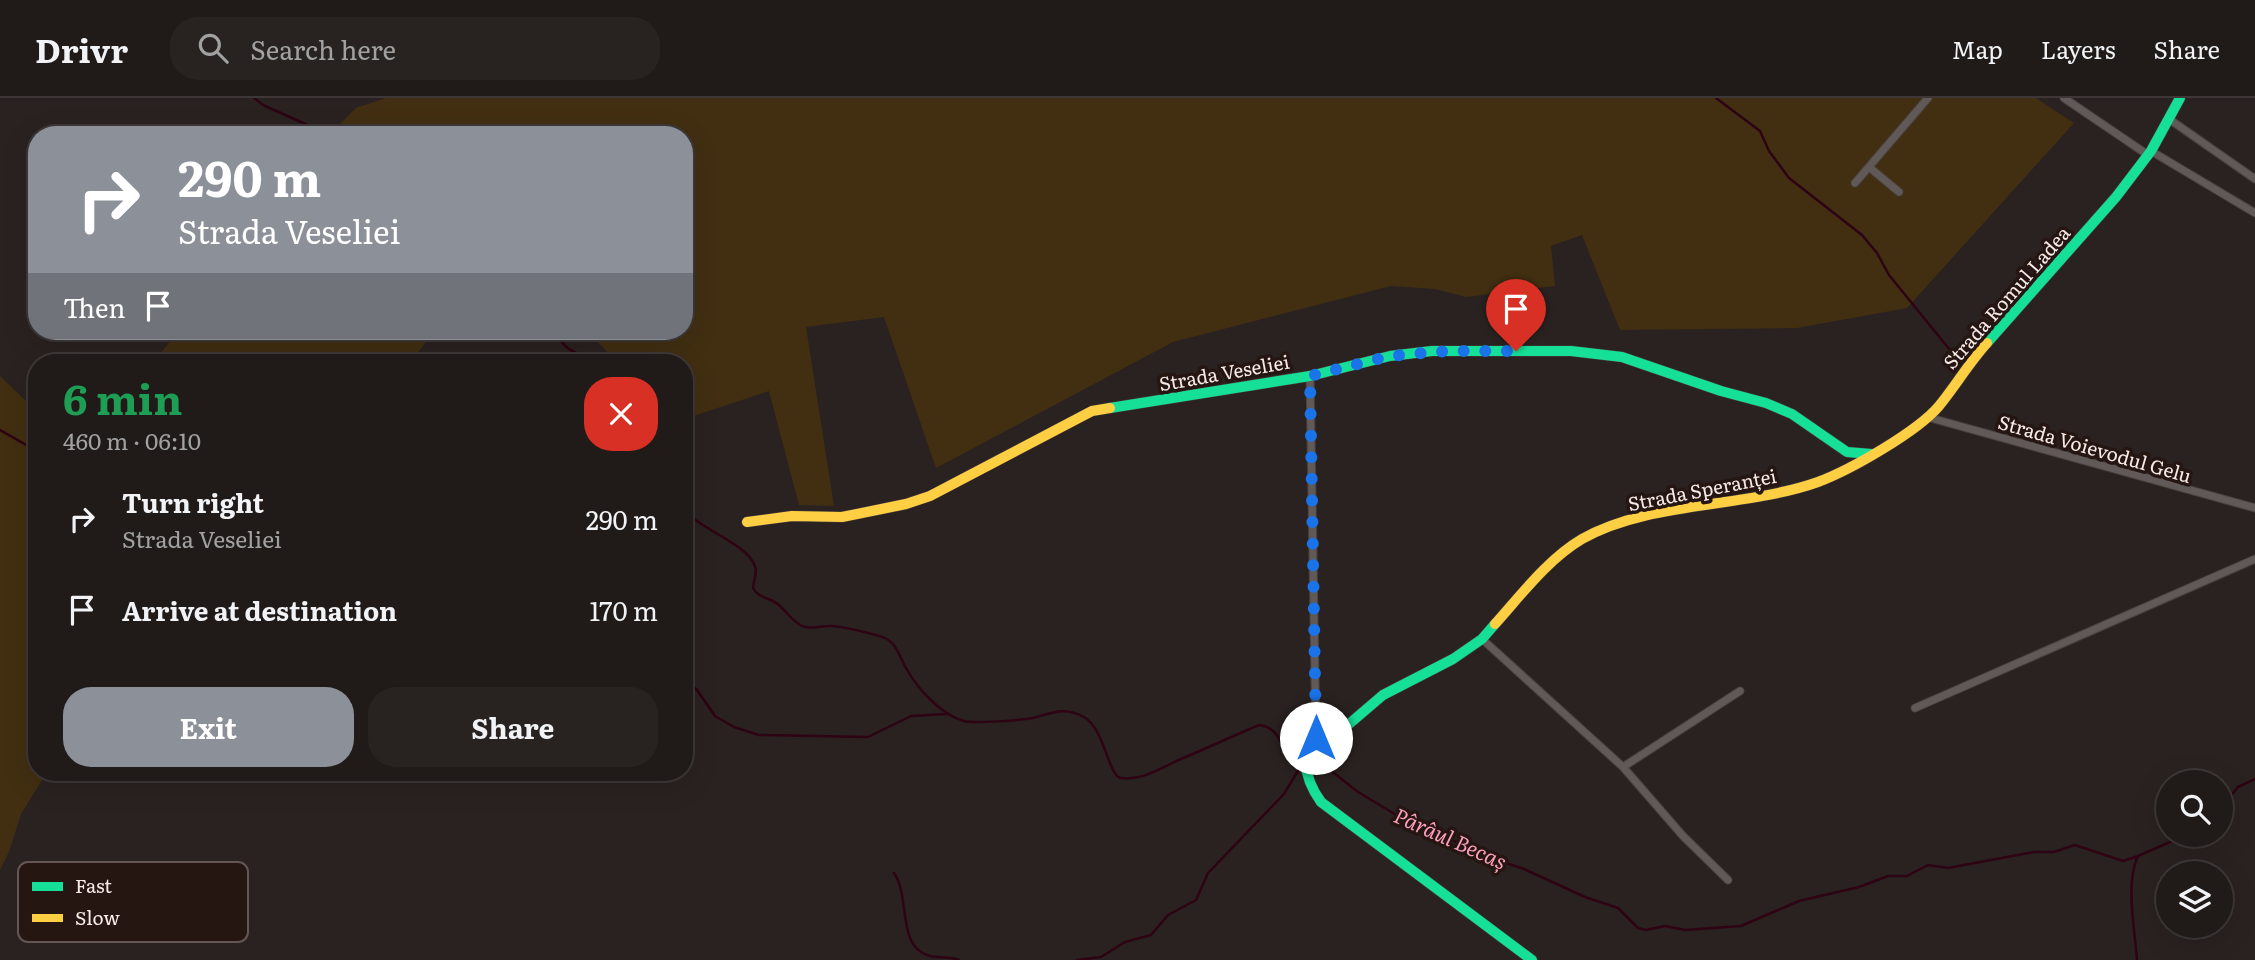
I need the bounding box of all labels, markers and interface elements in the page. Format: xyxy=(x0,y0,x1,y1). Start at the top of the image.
search box xyxy=(170,17,660,80)
text: Drivr xyxy=(35,24,128,73)
icon: search xyxy=(194,29,232,67)
text: Search here xyxy=(250,29,396,68)
text: Map xyxy=(1952,31,2003,66)
text: Layers xyxy=(2041,31,2115,66)
text: Share xyxy=(2153,31,2220,66)
text: 290 m xyxy=(178,139,321,212)
icon: right xyxy=(63,154,154,245)
text: Strada Veseliei xyxy=(178,206,400,254)
street label: Strada Romul Ladea xyxy=(1936,219,2077,375)
pin xyxy=(1486,279,1546,351)
text: Then xyxy=(63,287,125,326)
icon: arrive xyxy=(139,287,177,325)
icon: arrive xyxy=(1497,290,1535,328)
street label: Strada Veseliei xyxy=(1157,347,1291,397)
text: 6 min xyxy=(63,366,182,428)
button: close xyxy=(584,377,658,451)
street label: Strada Voievodul Gelu xyxy=(1995,407,2195,489)
text: 460 m · 06:10 xyxy=(63,423,201,457)
street label: Strada Speranței xyxy=(1625,461,1779,517)
text: Turn right xyxy=(122,482,264,521)
text: 290 m xyxy=(586,499,658,538)
icon: right xyxy=(63,500,101,538)
text: Strada Veseliei xyxy=(122,521,282,555)
text: Arrive at destination xyxy=(122,590,397,629)
text: 170 m xyxy=(590,590,658,629)
icon: arrive xyxy=(63,591,101,629)
button: Exit xyxy=(63,687,354,767)
button: Share xyxy=(368,687,658,767)
position arrow xyxy=(1279,701,1353,775)
map controls xyxy=(2156,770,2233,938)
button: search xyxy=(2156,770,2233,847)
water label: Pârâul Becaș xyxy=(1390,798,1512,876)
button: layers xyxy=(2156,861,2233,938)
legend xyxy=(18,862,248,942)
text: Fast xyxy=(75,871,112,899)
text: Slow xyxy=(75,903,120,931)

